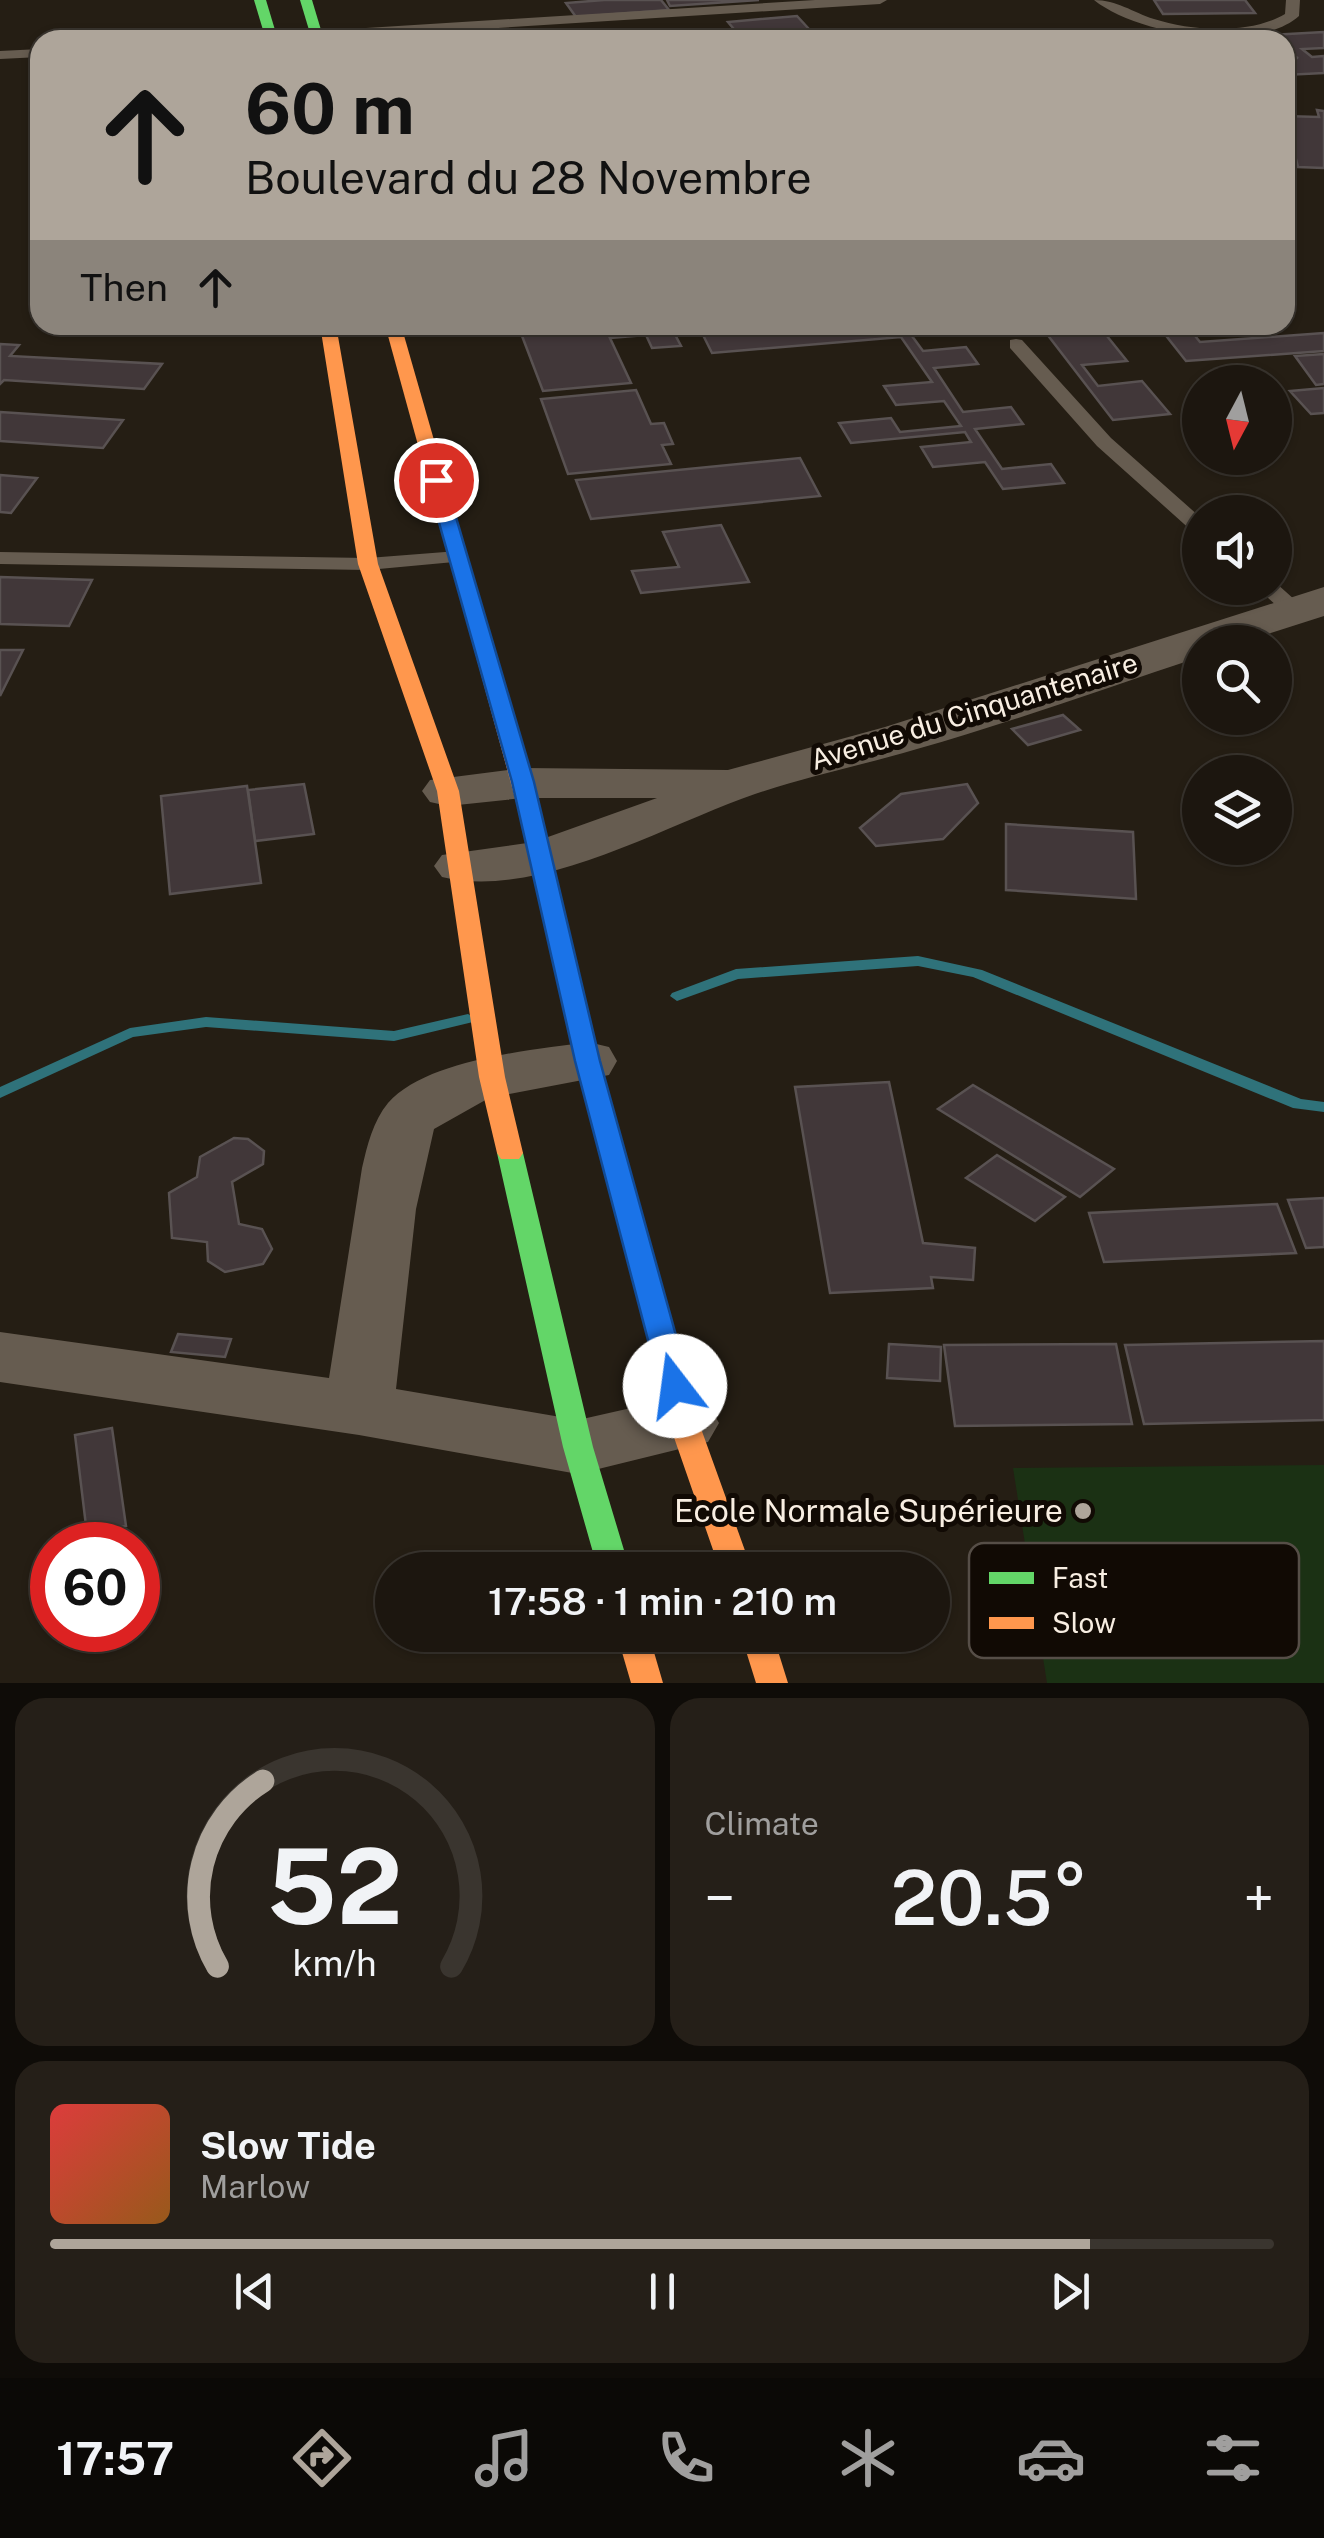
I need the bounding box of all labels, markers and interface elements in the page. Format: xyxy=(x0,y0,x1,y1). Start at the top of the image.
text: 60 m xyxy=(245,67,415,150)
icon: ahead xyxy=(80,70,210,200)
text: Boulevard du 28 Novembre xyxy=(245,151,812,204)
icon: ahead xyxy=(188,260,243,315)
text: Then xyxy=(80,265,168,310)
north arrow xyxy=(1182,365,1292,475)
map controls xyxy=(1182,365,1292,865)
pin xyxy=(394,438,479,523)
icon: arrive xyxy=(409,453,464,508)
button: sound xyxy=(1182,495,1292,605)
button: search xyxy=(1182,625,1292,735)
street label: Avenue du Cinquantenaire xyxy=(806,645,1141,776)
button: layers xyxy=(1182,755,1292,865)
position arrow xyxy=(623,1334,727,1438)
place label: Ecole Normale Supérieure xyxy=(674,1492,1063,1529)
marker: Ecole Normale Supérieure xyxy=(1072,1500,1094,1522)
speed limit sign: 60 xyxy=(30,1522,160,1652)
legend xyxy=(969,1543,1299,1658)
text: Fast xyxy=(1052,1561,1108,1594)
text: 17:58 · 1 min · 210 m xyxy=(488,1579,837,1624)
text: Slow xyxy=(1052,1606,1116,1639)
text: Climate xyxy=(705,1805,819,1842)
text: 52 xyxy=(267,1825,403,1947)
text: 20.5° xyxy=(891,1854,1088,1942)
text: − xyxy=(705,1866,735,1930)
text: + xyxy=(1244,1866,1274,1930)
text: km/h xyxy=(293,1942,377,1984)
text: Slow Tide xyxy=(200,2123,376,2168)
text: Marlow xyxy=(200,2168,310,2205)
icon: previous xyxy=(227,2264,282,2319)
icon: pause xyxy=(635,2264,690,2319)
icon: next xyxy=(1043,2264,1098,2319)
icon: directions xyxy=(287,2423,357,2493)
icon: music xyxy=(469,2423,539,2493)
icon: phone xyxy=(651,2423,721,2493)
icon: climate xyxy=(833,2423,903,2493)
icon: car xyxy=(1016,2423,1086,2493)
icon: filters xyxy=(1198,2423,1268,2493)
text: 17:57 xyxy=(56,2432,174,2485)

